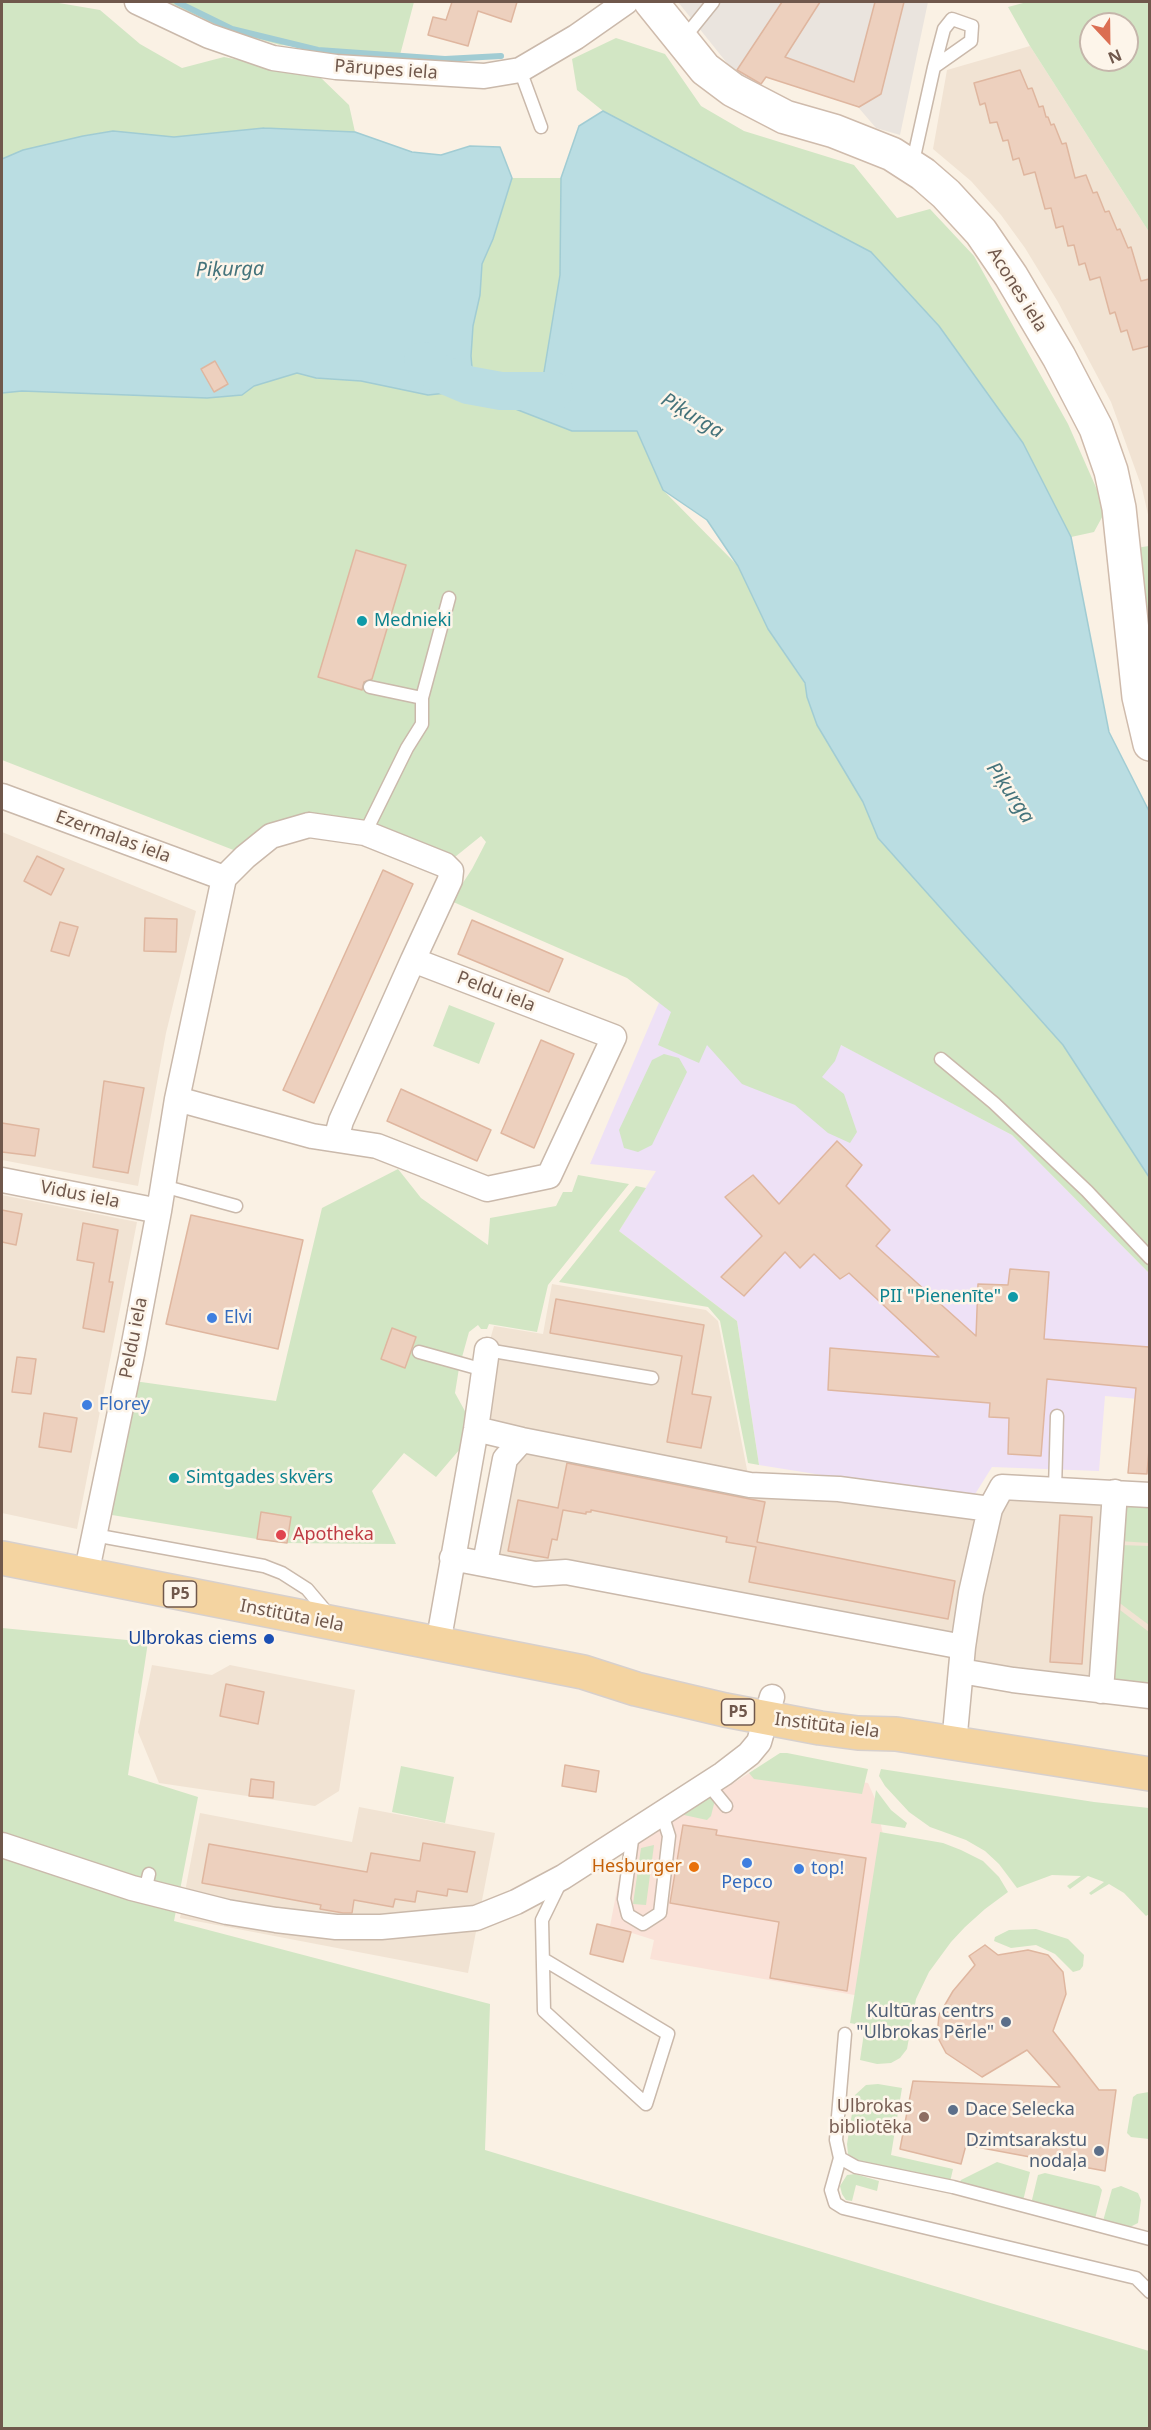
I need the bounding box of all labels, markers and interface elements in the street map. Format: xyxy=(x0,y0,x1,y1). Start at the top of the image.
north arrow xyxy=(1079,12,1139,72)
text: N xyxy=(1105,44,1125,69)
street label: Pārupes iela xyxy=(334,56,438,84)
street label: Acones iela xyxy=(983,244,1051,336)
water label: Piķurga xyxy=(195,257,265,283)
water label: Piķurga xyxy=(656,388,728,444)
place label: Mednieki xyxy=(374,610,452,632)
marker: Mednieki xyxy=(355,614,369,628)
water label: Piķurga xyxy=(981,758,1039,828)
street label: Ezermalas iela xyxy=(53,806,173,868)
street label: Peldu iela xyxy=(454,967,538,1017)
street label: Vidus iela xyxy=(38,1177,122,1213)
place label: PII "Pienenīte" xyxy=(879,1286,1001,1308)
marker: PII "Pienenīte" xyxy=(1006,1290,1020,1304)
street label: Peldu iela xyxy=(116,1296,152,1380)
place label: Elvi xyxy=(224,1307,252,1329)
marker: Elvi xyxy=(205,1311,219,1325)
place label: Florey xyxy=(99,1394,150,1416)
marker: Florey xyxy=(80,1398,94,1412)
place label: Simtgades skvērs xyxy=(186,1467,333,1489)
marker: Simtgades skvērs xyxy=(167,1471,181,1485)
place label: Apotheka xyxy=(293,1524,374,1546)
marker: Apotheka xyxy=(274,1528,288,1542)
road number: P5 xyxy=(164,1581,196,1607)
street label: Institūta iela xyxy=(238,1595,346,1637)
place label: Ulbrokas ciems xyxy=(128,1628,257,1650)
marker: Ulbrokas ciems xyxy=(262,1632,276,1646)
road number: P5 xyxy=(722,1699,754,1725)
street label: Institūta iela xyxy=(773,1709,881,1743)
place label: Hesburger xyxy=(592,1856,682,1878)
marker: Pepco xyxy=(740,1856,754,1870)
place label: top! xyxy=(811,1858,844,1880)
marker: Hesburger xyxy=(687,1860,701,1874)
marker: top! xyxy=(792,1862,806,1876)
place label: Pepco xyxy=(721,1872,773,1894)
place label: Kultūras centrs "Ulbrokas Pērle" xyxy=(856,2001,994,2044)
marker: Kultūras centrs "Ulbrokas Pērle" xyxy=(999,2015,1013,2029)
place label: Ulbrokas bibliotēka xyxy=(829,2096,912,2138)
place label: Dace Selecka xyxy=(965,2099,1075,2121)
marker: Dace Selecka xyxy=(946,2103,960,2117)
marker: Ulbrokas bibliotēka xyxy=(917,2110,931,2124)
place label: Dzimtsarakstu nodaļa xyxy=(966,2130,1087,2172)
marker: Dzimtsarakstu nodaļa xyxy=(1092,2144,1106,2158)

